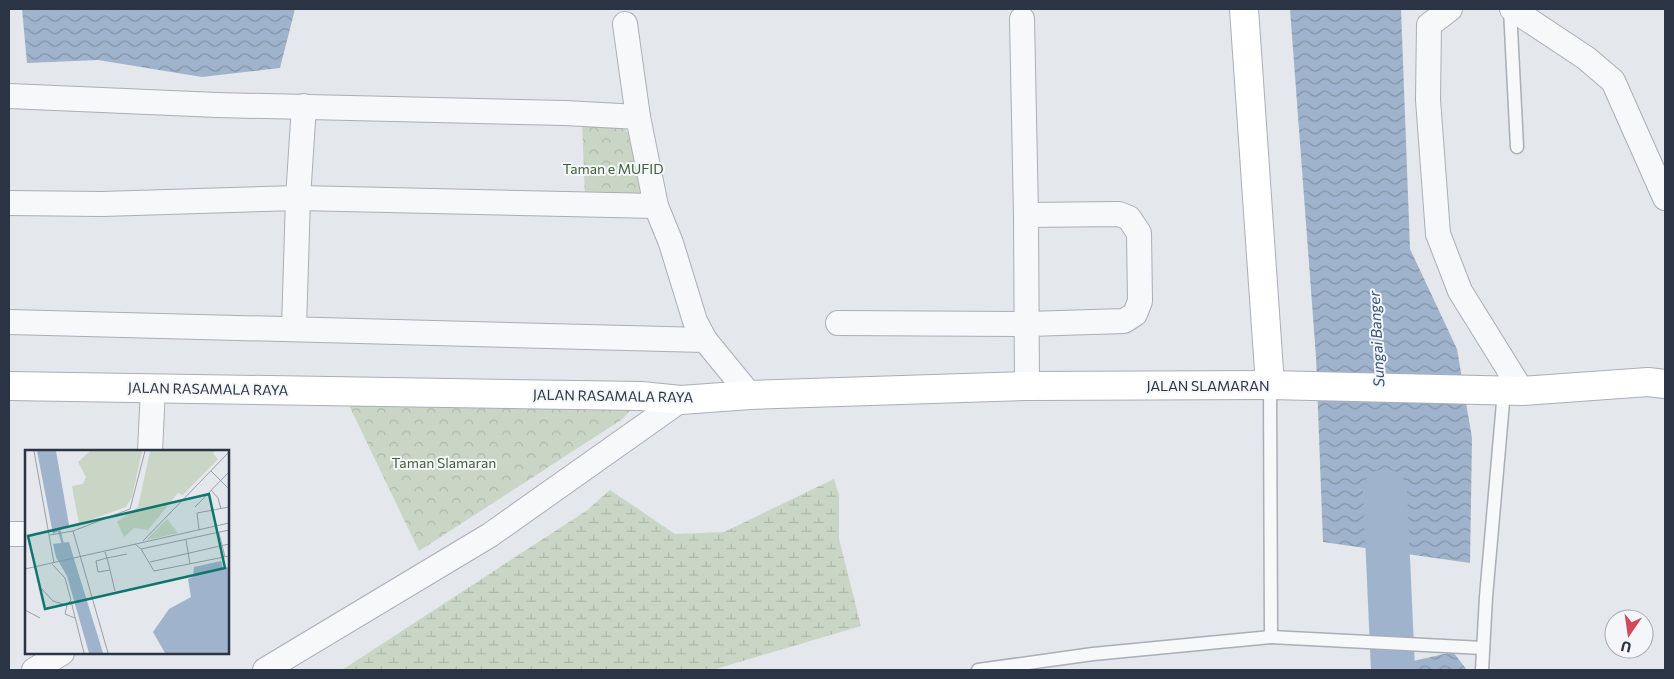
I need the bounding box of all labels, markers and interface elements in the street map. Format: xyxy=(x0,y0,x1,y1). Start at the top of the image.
park label: Taman e MUFID xyxy=(562,160,664,177)
water label: Sungai Banger xyxy=(1364,289,1388,388)
street label: JALAN SLAMARAN xyxy=(1146,377,1270,394)
street label: JALAN RASAMALA RAYA xyxy=(128,379,289,398)
street label: JALAN RASAMALA RAYA xyxy=(533,386,694,405)
inset map xyxy=(25,450,229,654)
park label: Taman Slamaran xyxy=(392,454,496,471)
north arrow xyxy=(1604,609,1654,659)
text: U xyxy=(1619,638,1633,657)

